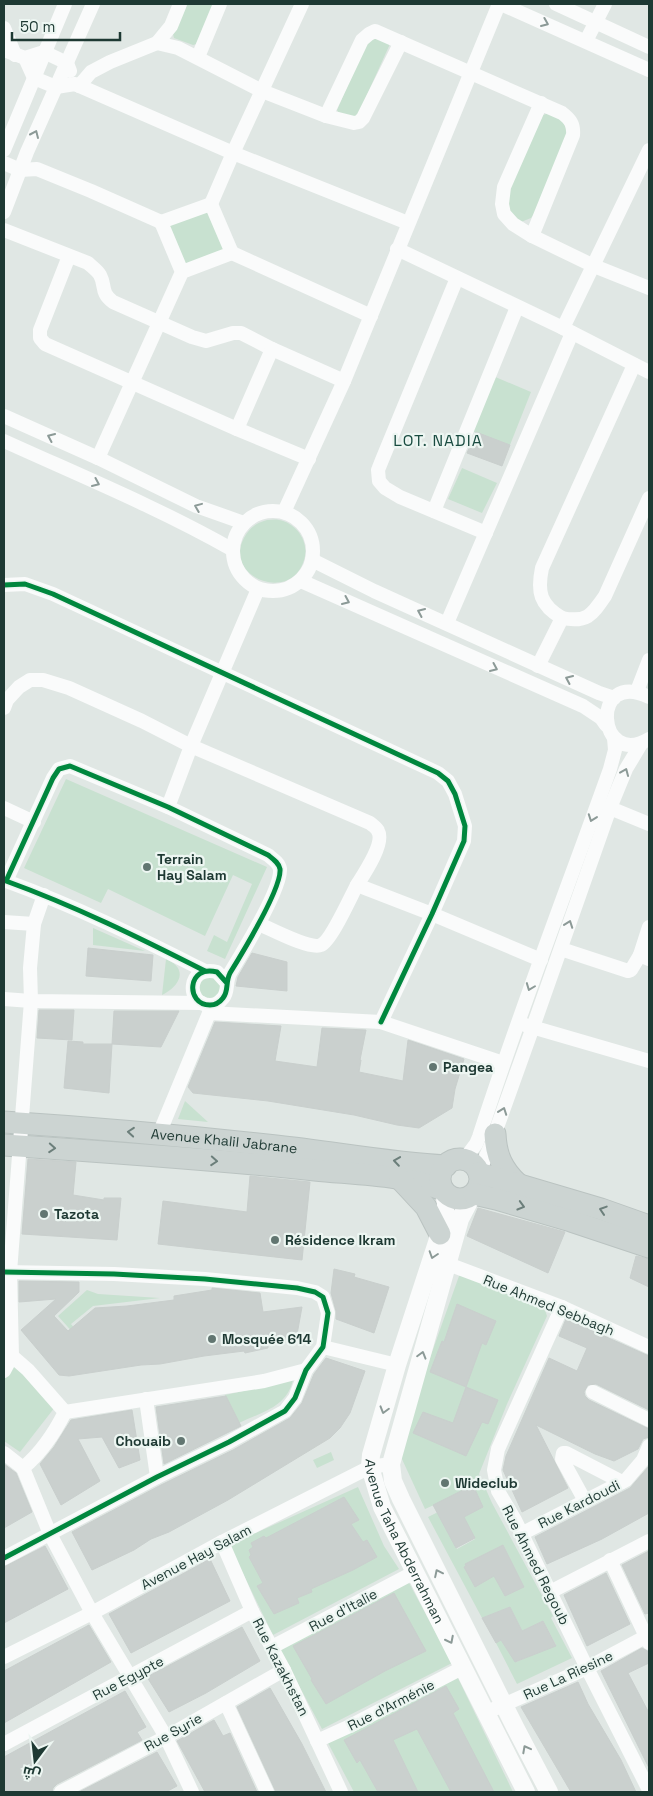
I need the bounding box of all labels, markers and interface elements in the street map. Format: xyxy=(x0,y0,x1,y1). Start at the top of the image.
scale bar xyxy=(12,10,120,42)
text: 50 m xyxy=(20,17,55,36)
one-way arrow xyxy=(540,17,549,28)
one-way arrow xyxy=(29,130,40,139)
district label: LOT. NADIA xyxy=(393,430,483,451)
one-way arrow xyxy=(47,432,56,443)
one-way arrow xyxy=(91,476,100,487)
one-way arrow xyxy=(194,502,203,513)
one-way arrow xyxy=(341,594,350,605)
one-way arrow xyxy=(417,607,426,618)
one-way arrow xyxy=(489,661,498,672)
one-way arrow xyxy=(565,675,574,686)
one-way arrow xyxy=(619,768,630,777)
one-way arrow xyxy=(588,814,598,822)
place label: Terrain Hay Salam xyxy=(157,850,227,884)
marker: Terrain Hay Salam xyxy=(141,861,153,873)
one-way arrow xyxy=(563,921,573,929)
one-way arrow xyxy=(526,983,536,991)
place label: Pangea xyxy=(443,1058,493,1076)
marker: Pangea xyxy=(427,1061,439,1073)
one-way arrow xyxy=(497,1107,507,1115)
street label: Avenue Khalil Jabrane xyxy=(150,1124,299,1157)
one-way arrow xyxy=(127,1127,135,1138)
one-way arrow xyxy=(49,1143,57,1154)
one-way arrow xyxy=(211,1155,219,1166)
one-way arrow xyxy=(393,1157,401,1167)
one-way arrow xyxy=(516,1201,525,1211)
place label: Tazota xyxy=(54,1205,99,1223)
one-way arrow xyxy=(600,1206,608,1216)
marker: Tazota xyxy=(38,1208,50,1220)
place label: Résidence Ikram xyxy=(285,1231,396,1249)
marker: Résidence Ikram xyxy=(269,1234,281,1246)
one-way arrow xyxy=(429,1251,439,1259)
street label: Rue Ahmed Sebbagh xyxy=(481,1270,617,1340)
place label: Mosquée 614 xyxy=(222,1330,311,1348)
marker: Mosquée 614 xyxy=(206,1333,218,1345)
one-way arrow xyxy=(416,1351,426,1359)
one-way arrow xyxy=(379,1406,389,1414)
place label: Chouaib xyxy=(115,1432,171,1450)
marker: Chouaib xyxy=(175,1435,187,1447)
street label: Avenue Taha Abderrahman xyxy=(361,1458,448,1626)
place label: Wideclub xyxy=(455,1474,518,1492)
street label: Rue Kardoudi xyxy=(535,1476,623,1532)
marker: Wideclub xyxy=(439,1477,451,1489)
street label: Rue Ahmed Regoub xyxy=(498,1502,574,1628)
street label: Avenue Hay Salam xyxy=(138,1520,254,1594)
one-way arrow xyxy=(434,1569,444,1578)
street label: Rue d'Italie xyxy=(306,1584,380,1636)
street label: Rue Kazakhstan xyxy=(249,1615,313,1719)
one-way arrow xyxy=(444,1635,454,1644)
street label: Rue La Riesine xyxy=(520,1646,616,1704)
street label: Rue Egypte xyxy=(89,1652,167,1704)
street label: Rue d'Arménie xyxy=(344,1675,438,1735)
street label: Rue Syrie xyxy=(141,1709,205,1755)
north arrow xyxy=(10,1736,60,1786)
one-way arrow xyxy=(523,1745,533,1754)
text: ش xyxy=(21,1763,43,1785)

